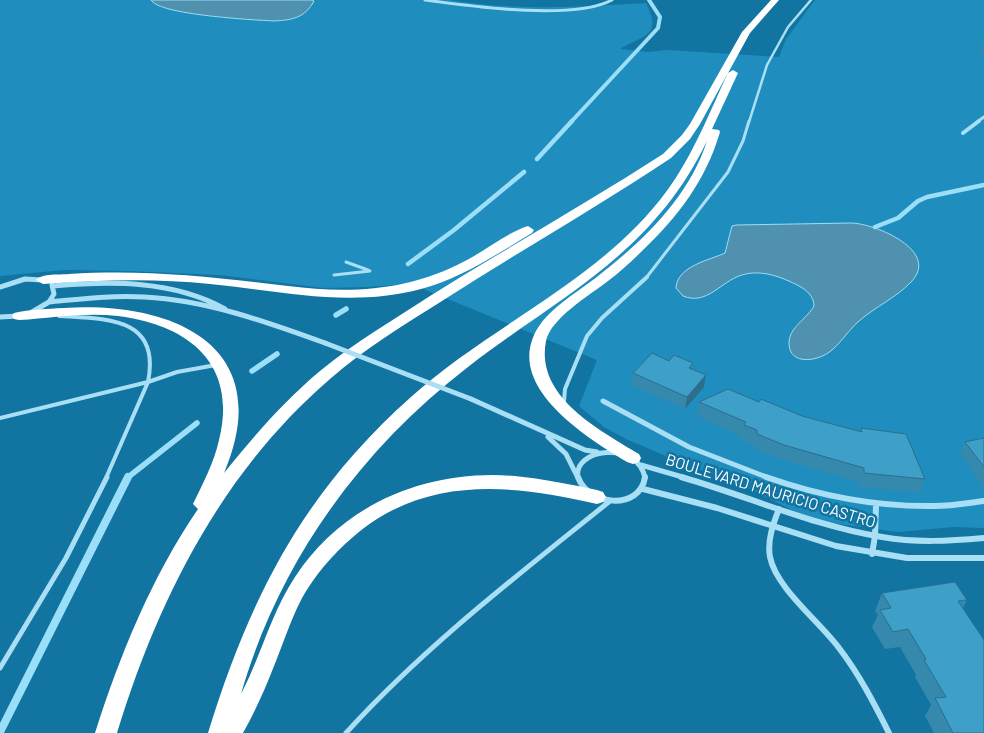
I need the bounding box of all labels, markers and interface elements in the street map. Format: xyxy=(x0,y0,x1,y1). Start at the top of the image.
street label: BOULEVARD MAURICIO CASTRO xyxy=(664,449,878,531)

